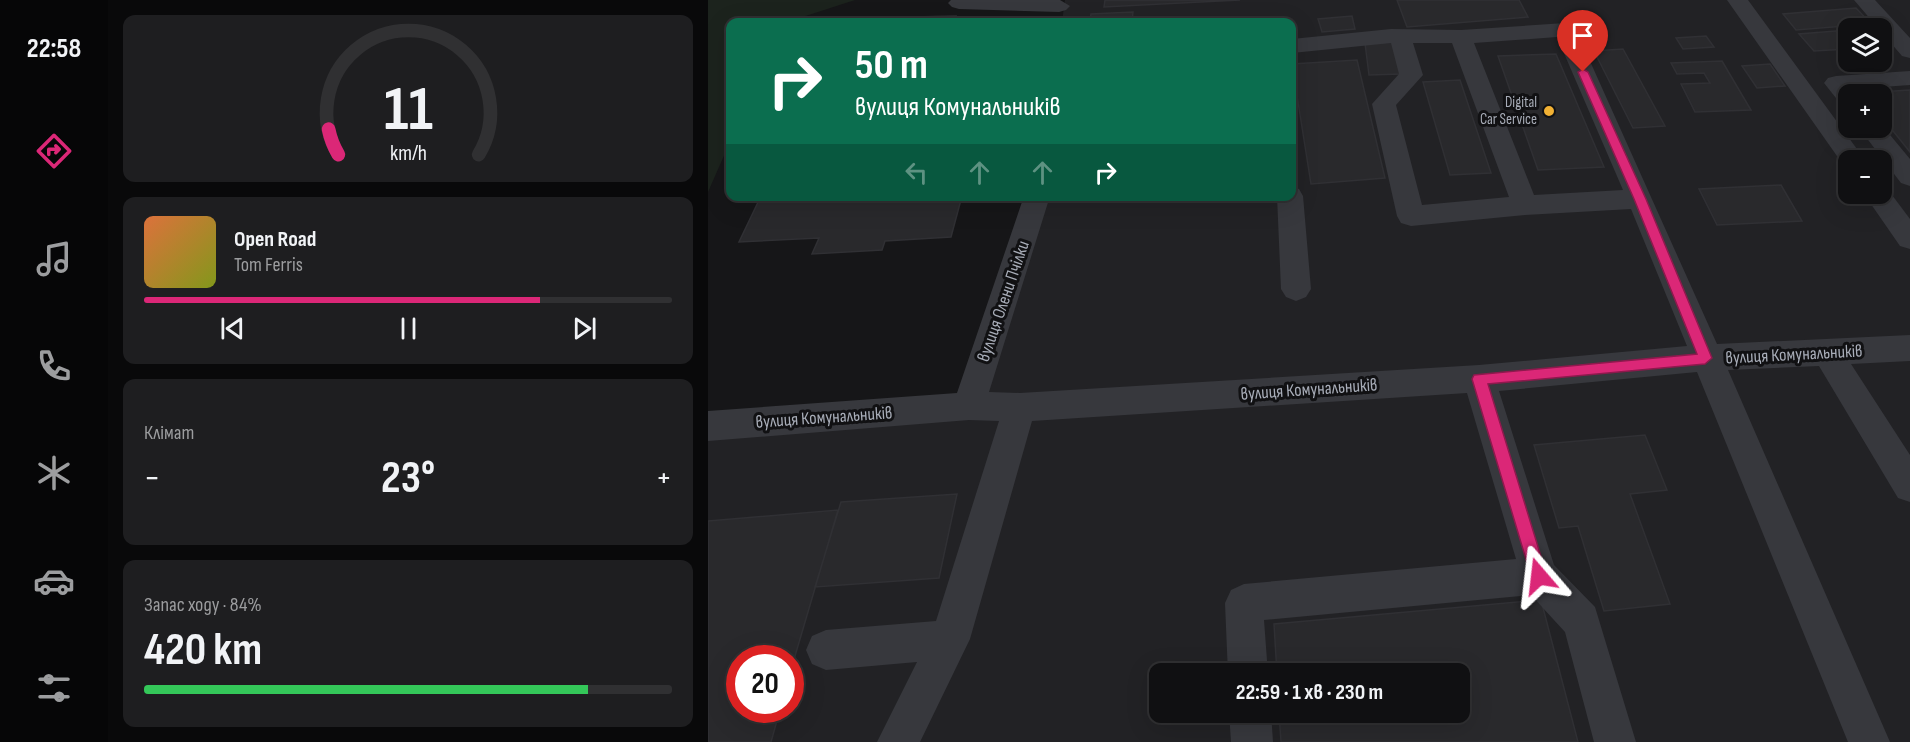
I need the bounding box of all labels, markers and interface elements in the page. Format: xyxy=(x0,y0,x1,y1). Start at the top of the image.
pin xyxy=(1557,10,1608,72)
map controls xyxy=(1838,18,1892,204)
button: layers xyxy=(1838,18,1892,72)
icon: arrive xyxy=(1566,19,1599,52)
text: 22:58 xyxy=(27,33,81,65)
text: 50 m xyxy=(855,40,928,91)
icon: right xyxy=(756,42,834,120)
text: 11 xyxy=(384,74,432,149)
button: + xyxy=(1838,84,1892,138)
text: вулиця Комунальників xyxy=(855,91,1061,123)
place label: Digital Car Service xyxy=(1480,93,1537,129)
marker: Digital Car Service xyxy=(1542,104,1556,118)
icon: directions xyxy=(33,130,75,172)
text: km/h xyxy=(389,142,427,167)
button: − xyxy=(1838,150,1892,204)
icon: left xyxy=(900,156,933,189)
icon: ahead xyxy=(963,156,996,189)
icon: ahead xyxy=(1026,156,1059,189)
icon: right xyxy=(1089,156,1122,189)
text: Open Road xyxy=(234,226,316,253)
icon: music xyxy=(33,238,75,280)
street label: вулиця Олени Пчілки xyxy=(973,238,1034,364)
text: Tom Ferris xyxy=(234,253,303,277)
icon: previous xyxy=(216,312,249,345)
icon: pause xyxy=(392,312,425,345)
icon: next xyxy=(568,312,601,345)
street label: вулиця Комунальників xyxy=(1725,340,1863,369)
icon: phone xyxy=(33,345,75,387)
street label: вулиця Комунальників xyxy=(1240,374,1378,405)
street label: вулиця Комунальників xyxy=(755,402,893,433)
text: Клімат xyxy=(144,421,194,445)
text: 23° xyxy=(381,451,435,506)
icon: climate xyxy=(33,452,75,494)
text: − xyxy=(144,458,160,498)
text: + xyxy=(656,458,672,498)
position arrow xyxy=(1507,544,1571,608)
icon: car xyxy=(33,560,75,602)
text: Запас ходу · 84% xyxy=(144,593,262,617)
text: 420 km xyxy=(144,623,262,678)
speed limit sign: 20 xyxy=(726,645,804,723)
icon: filters xyxy=(33,667,75,709)
text: 22:59 · 1 хв · 230 m xyxy=(1236,679,1383,706)

